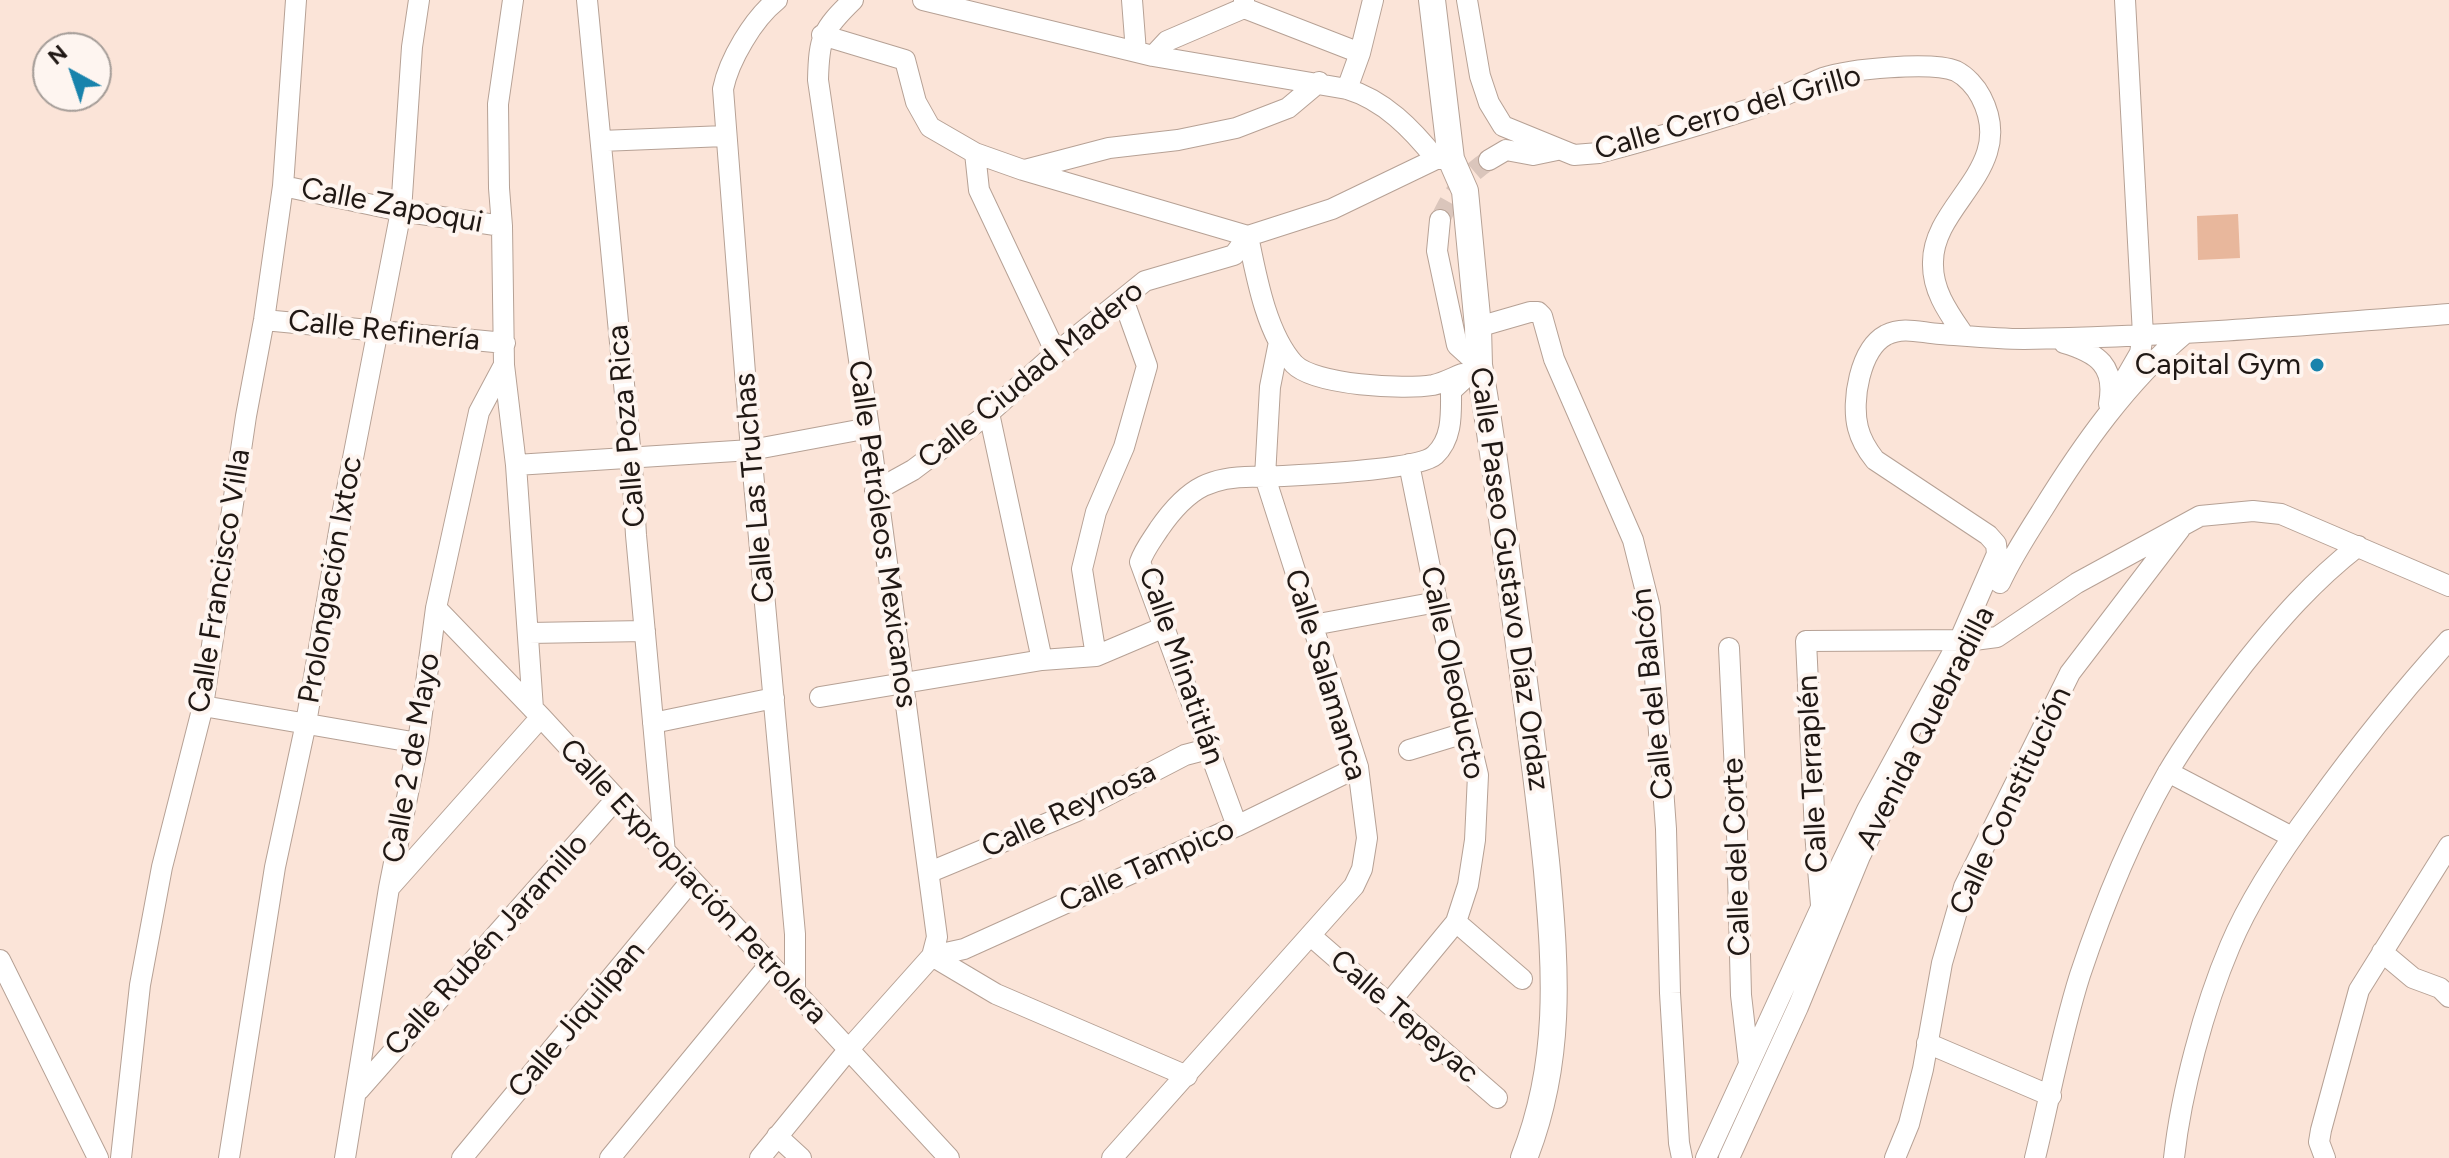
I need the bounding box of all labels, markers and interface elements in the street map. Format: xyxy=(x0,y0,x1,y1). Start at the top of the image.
north arrow xyxy=(32,32,112,112)
text: N xyxy=(42,39,73,71)
street label: Calle Cerro del Grillo xyxy=(1591,58,1865,168)
street label: Calle Zapoqui xyxy=(298,171,486,241)
street label: Calle Ciudad Madero xyxy=(911,273,1151,477)
street label: Calle Refinería xyxy=(286,303,482,359)
street label: Calle Poza Rica xyxy=(600,323,654,529)
place label: Capital Gym xyxy=(2135,347,2301,383)
marker: Capital Gym xyxy=(2308,356,2326,374)
street label: Calle Petróleos Mexicanos xyxy=(840,358,924,710)
street label: Calle Paseo Gustavo Díaz Ordaz xyxy=(1461,365,1557,793)
street label: Calle Las Truchas xyxy=(727,372,783,604)
street label: Calle Francisco Villa xyxy=(181,447,259,715)
street label: Prolongación Ixtoc xyxy=(292,454,370,706)
street label: Calle Minatitlán xyxy=(1130,562,1232,770)
street label: Calle Oleoducto xyxy=(1412,563,1492,783)
street label: Calle Salamanca xyxy=(1276,565,1374,785)
street label: Calle del Balcón xyxy=(1624,586,1682,802)
street label: Avenida Quebradilla xyxy=(1849,600,2003,856)
street label: Calle 2 de Mayo xyxy=(376,650,448,866)
street label: Calle Terraplén xyxy=(1790,674,1836,874)
street label: Calle Constitución xyxy=(1942,681,2080,921)
street label: Calle Expropiación Petrolera xyxy=(551,732,835,1032)
street label: Calle Reynosa xyxy=(976,754,1162,866)
street label: Calle del Corte xyxy=(1716,757,1758,957)
street label: Calle Tampico xyxy=(1054,811,1240,921)
street label: Calle Rubén Jaramillo xyxy=(378,826,596,1064)
street label: Calle Jiquilpan xyxy=(501,934,653,1106)
street label: Calle Tepeyac xyxy=(1322,943,1486,1091)

